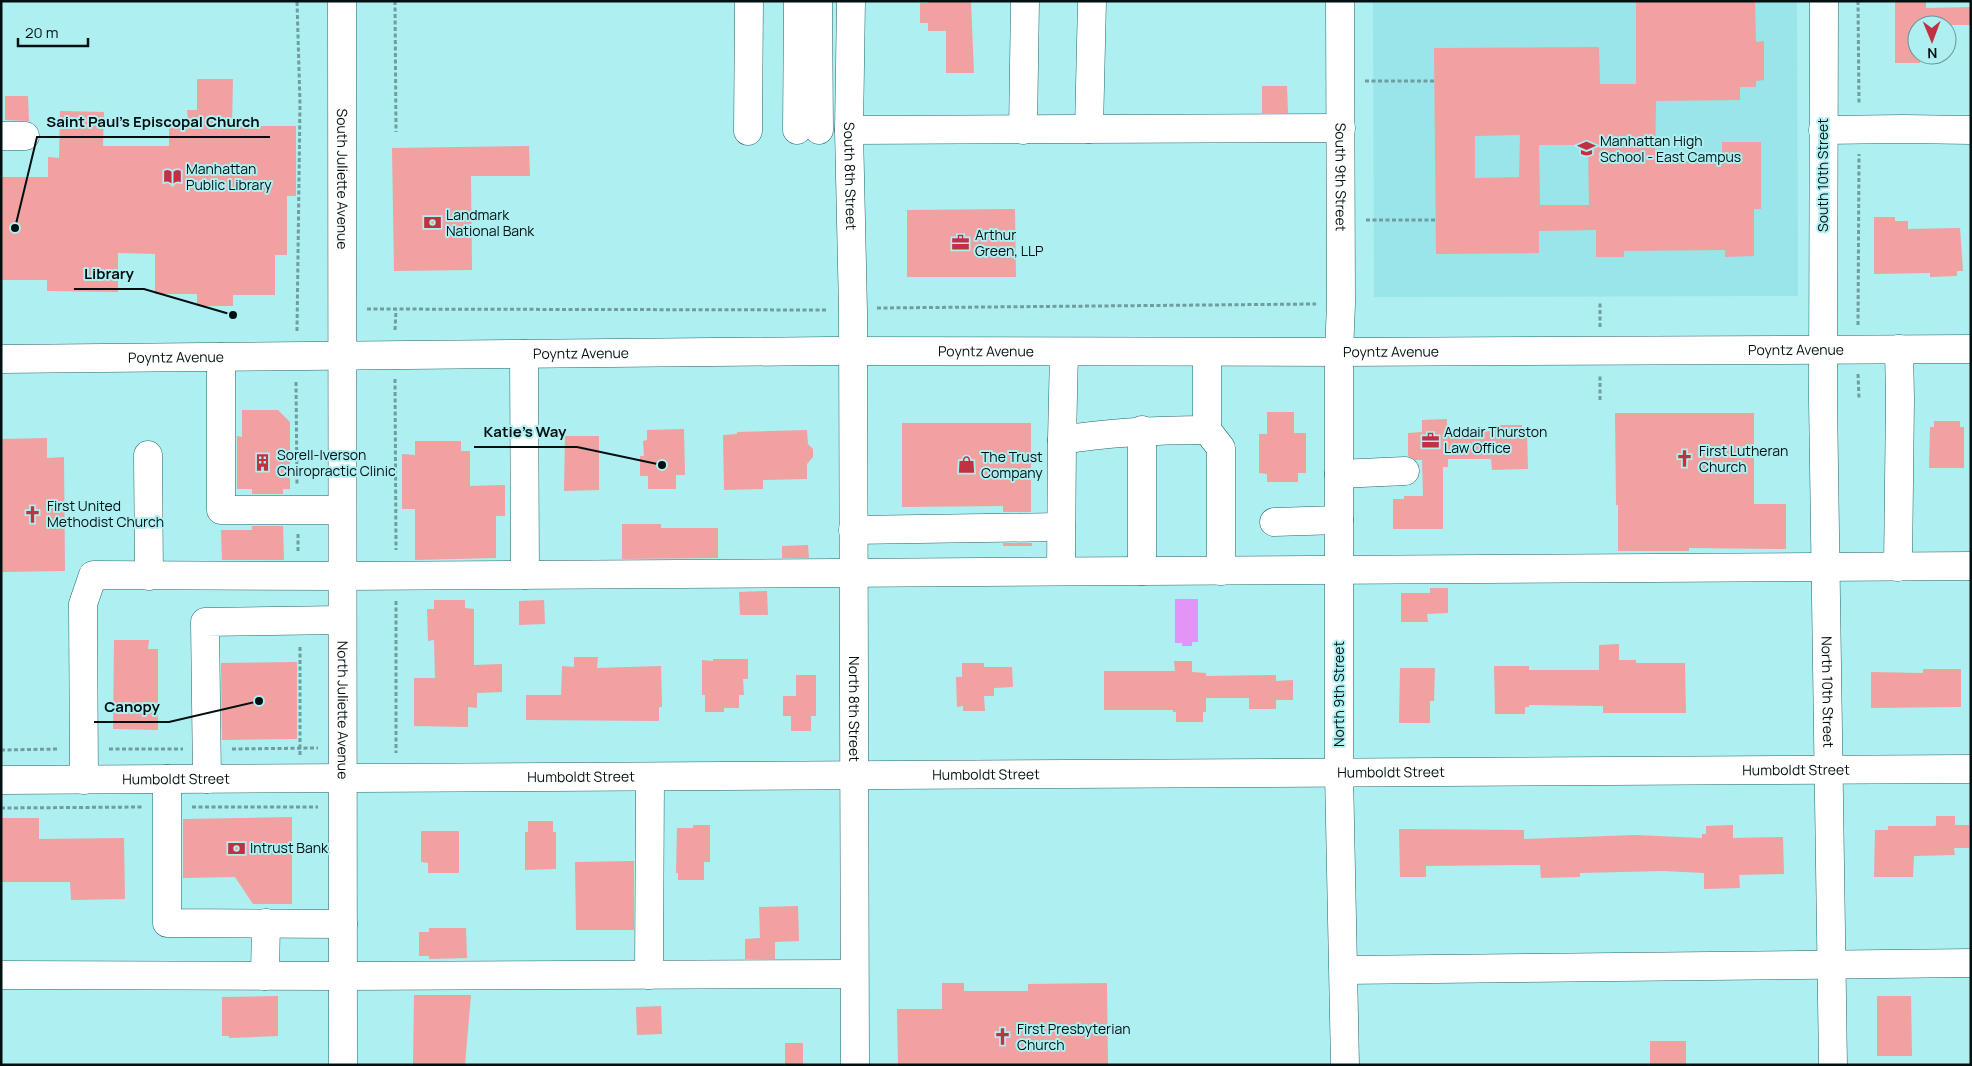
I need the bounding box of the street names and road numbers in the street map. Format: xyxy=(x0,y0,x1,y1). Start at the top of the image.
street label: South Juliette Avenue xyxy=(333,109,352,249)
street label: South 10th Street xyxy=(1813,118,1832,232)
street label: South 8th Street xyxy=(840,122,861,231)
street label: South 9th Street xyxy=(1331,123,1351,232)
street label: Poyntz Avenue xyxy=(1748,340,1844,359)
street label: Poyntz Avenue xyxy=(938,341,1034,360)
street label: Poyntz Avenue xyxy=(1343,342,1439,361)
street label: Poyntz Avenue xyxy=(533,343,629,363)
street label: Poyntz Avenue xyxy=(128,347,224,367)
street label: North 10th Street xyxy=(1818,636,1838,748)
street label: North Juliette Avenue xyxy=(334,641,353,779)
street label: North 9th Street xyxy=(1329,641,1348,747)
street label: North 8th Street xyxy=(845,656,864,762)
street label: Humboldt Street xyxy=(1742,760,1850,779)
street label: Humboldt Street xyxy=(1337,762,1445,782)
street label: Humboldt Street xyxy=(932,764,1040,784)
street label: Humboldt Street xyxy=(527,766,635,786)
street label: Humboldt Street xyxy=(122,769,230,788)

